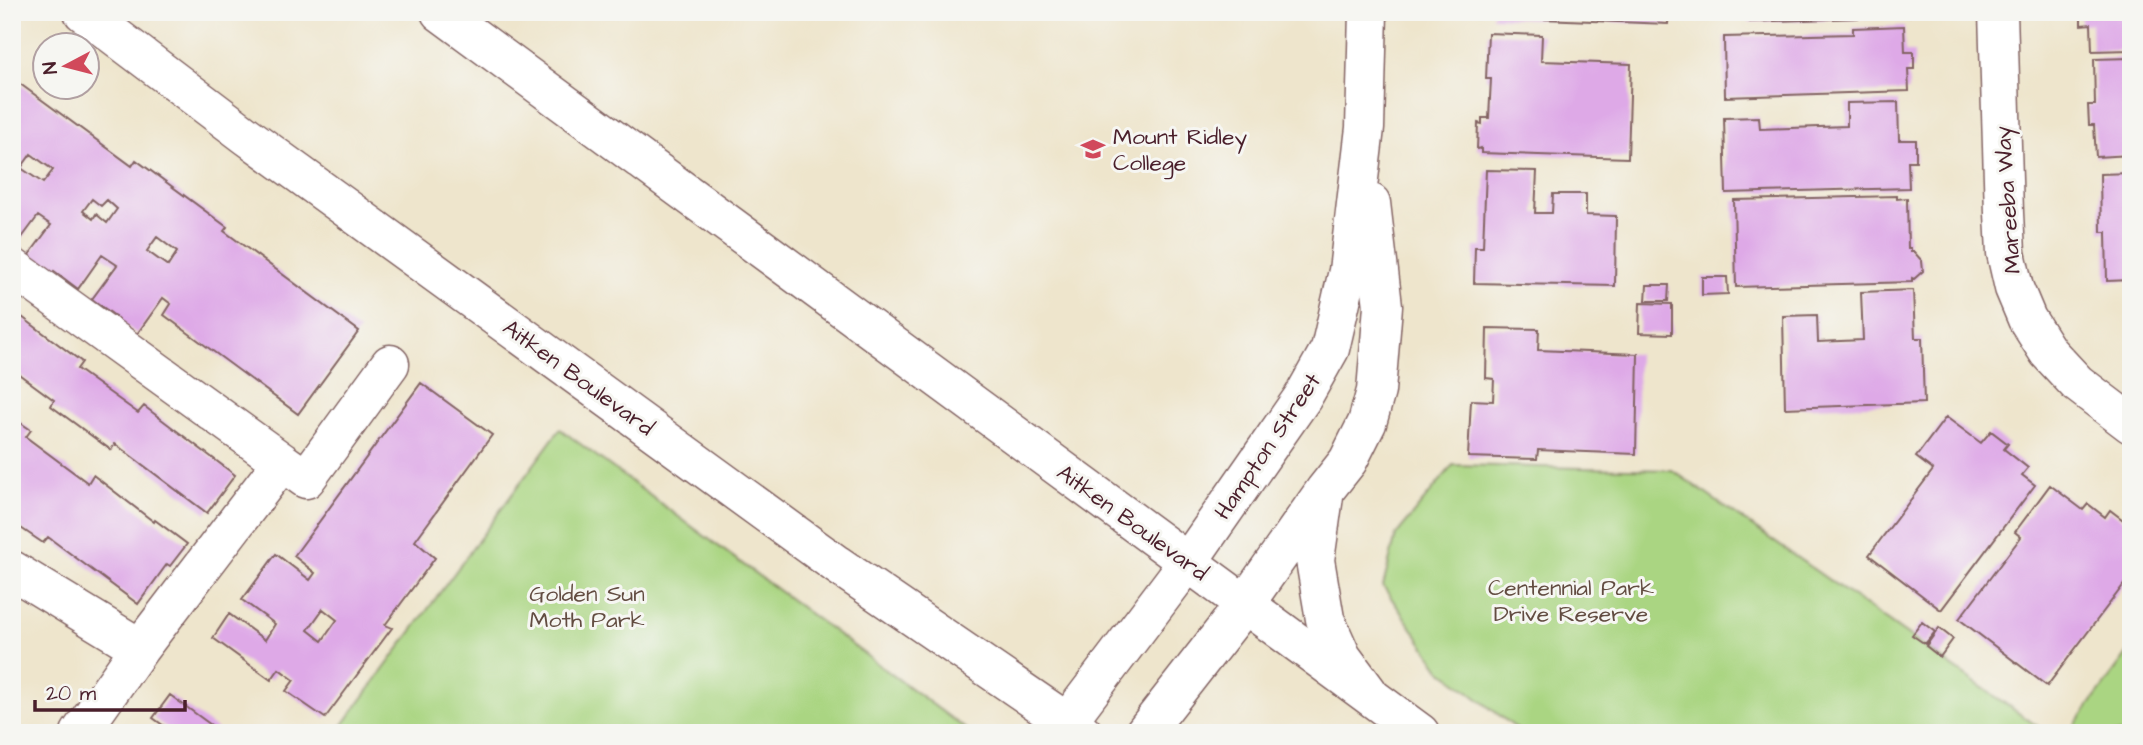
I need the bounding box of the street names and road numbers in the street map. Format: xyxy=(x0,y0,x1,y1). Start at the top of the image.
street label: Mareeba Way xyxy=(1987,125,2030,275)
street label: Aitken Boulevard xyxy=(496,312,661,444)
street label: Hampton Street xyxy=(1207,366,1329,526)
street label: Aitken Boulevard xyxy=(1050,457,1215,589)

